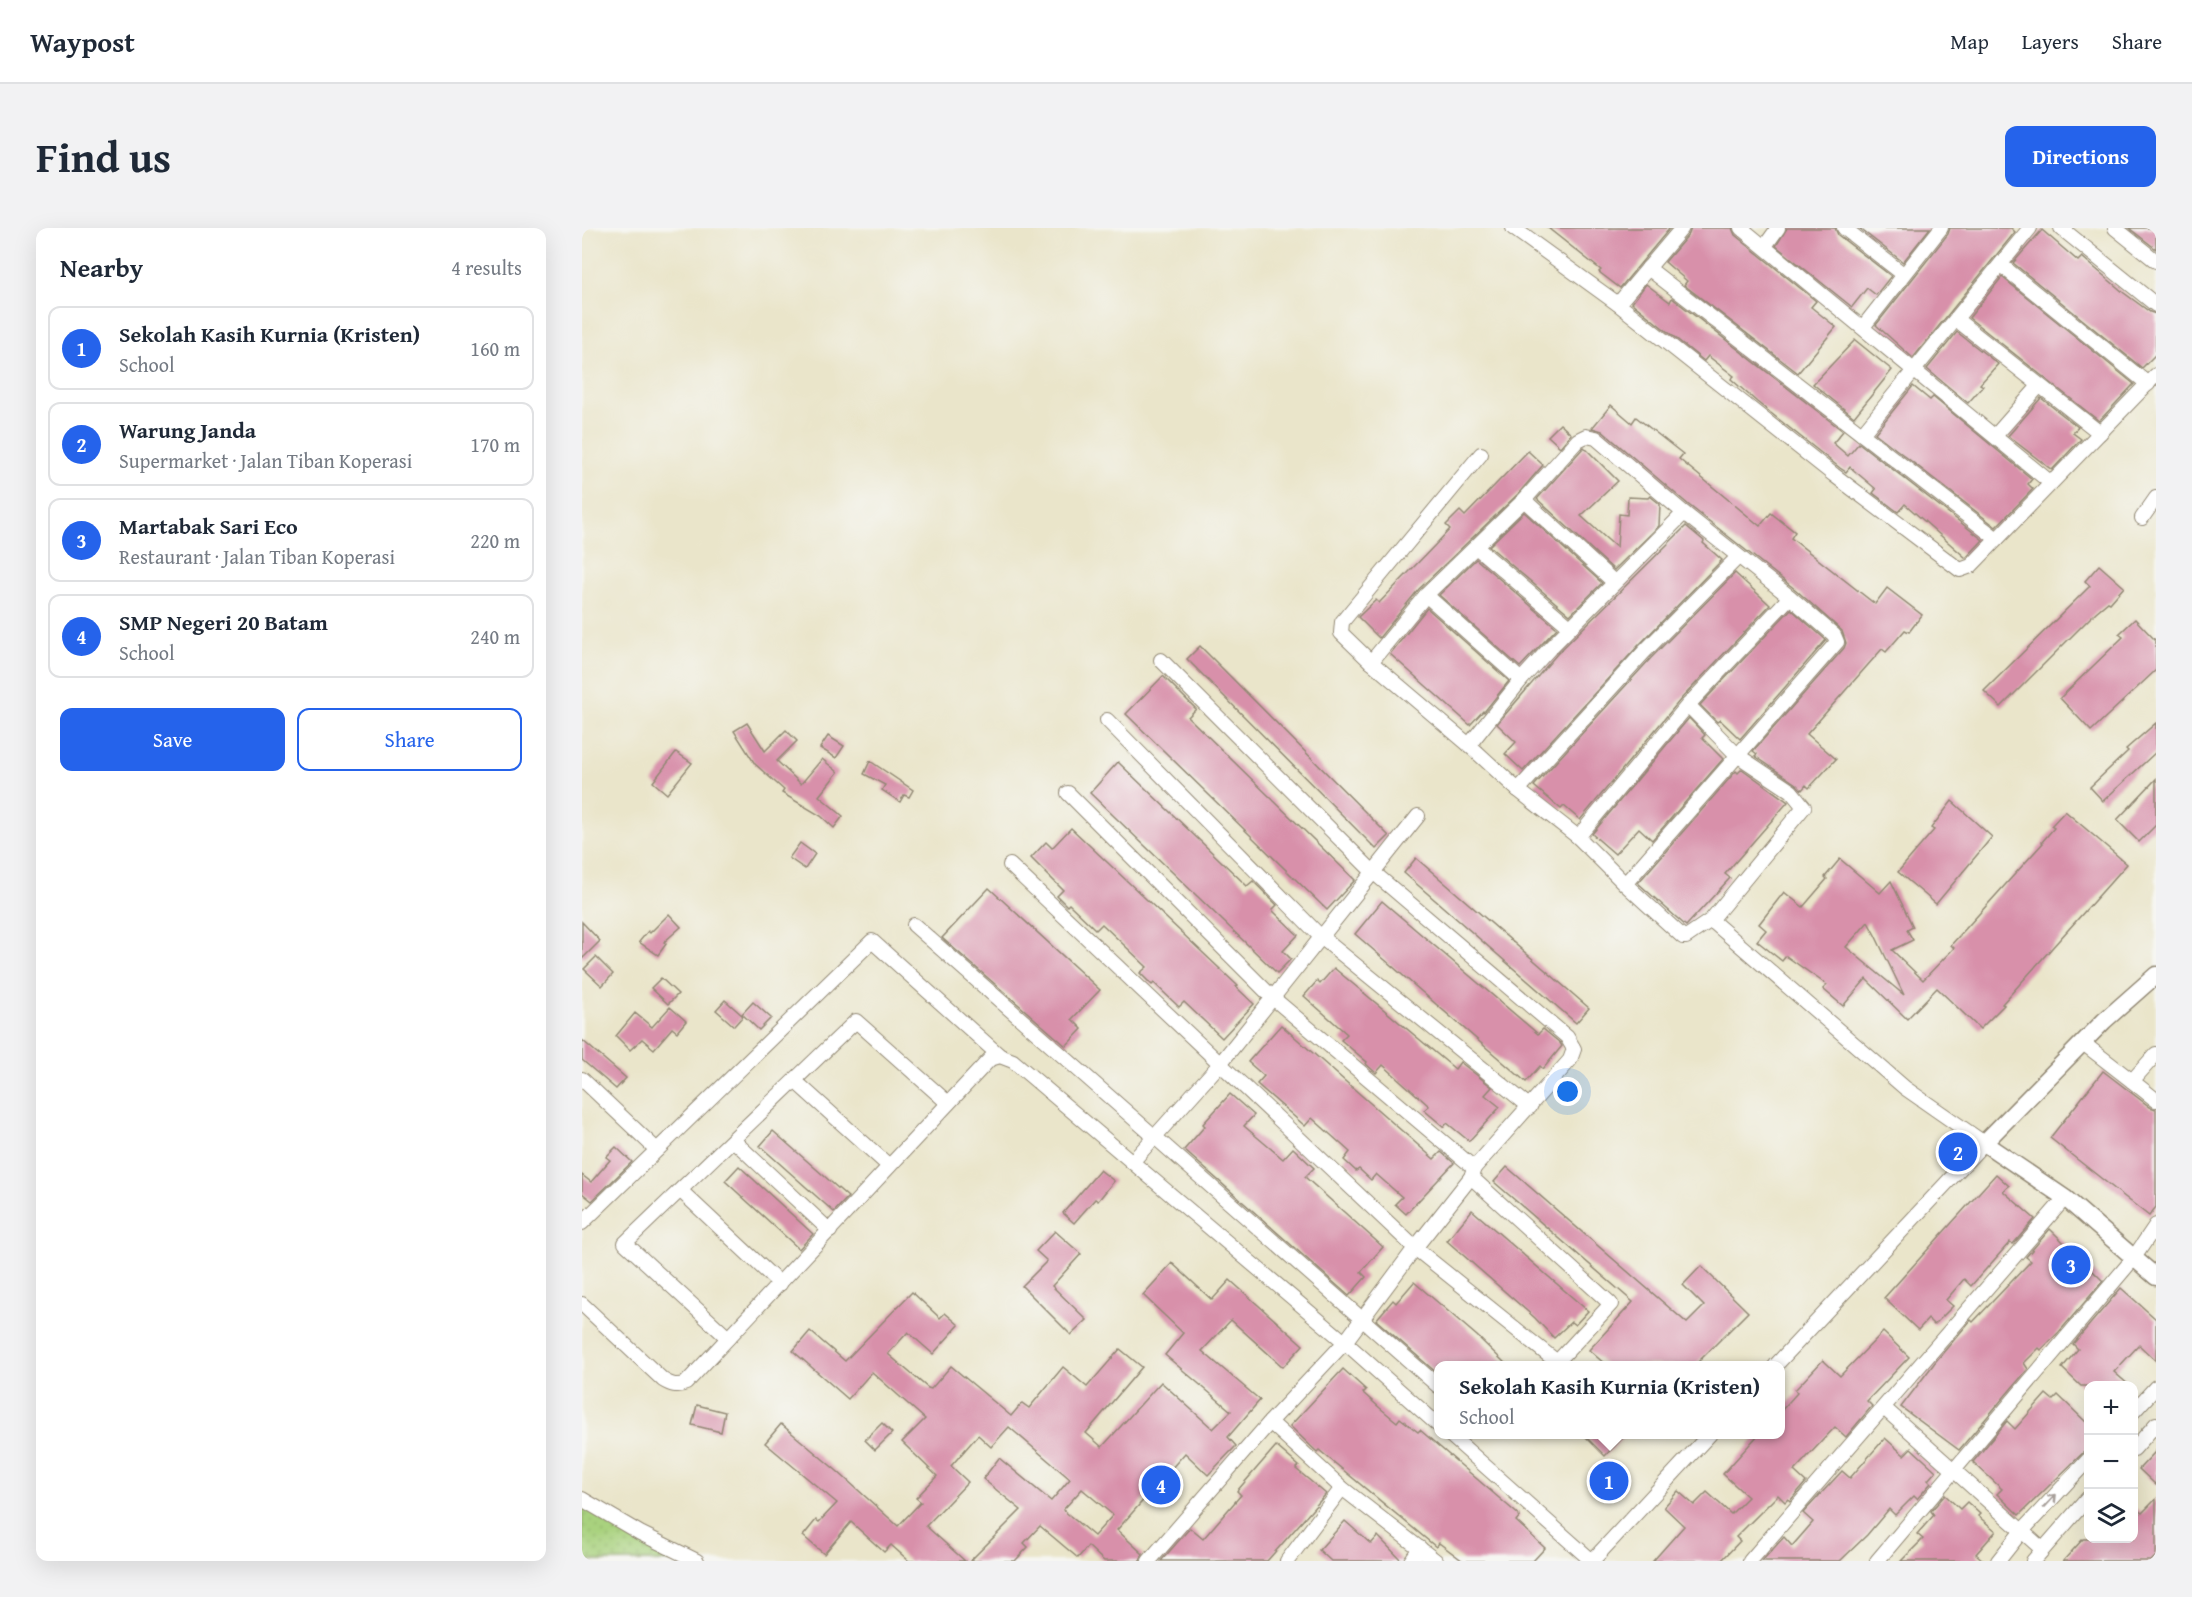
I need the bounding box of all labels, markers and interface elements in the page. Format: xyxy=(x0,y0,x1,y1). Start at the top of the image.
text: Waypost xyxy=(30,21,135,62)
text: Map xyxy=(1950,26,1989,57)
text: Layers xyxy=(2022,26,2079,57)
text: Share xyxy=(2112,26,2162,57)
text: Find us xyxy=(36,126,171,187)
button: Directions xyxy=(2005,126,2156,187)
text: Nearby xyxy=(60,248,143,287)
text: 4 results xyxy=(451,253,522,282)
text: Sekolah Kasih Kurnia (Kristen) xyxy=(119,318,420,350)
text: 1 xyxy=(76,334,87,363)
text: 160 m xyxy=(470,334,520,363)
text: School xyxy=(119,350,175,379)
text: Warung Janda xyxy=(119,414,256,446)
text: 2 xyxy=(76,430,87,459)
text: 170 m xyxy=(470,430,520,459)
text: Supermarket · Jalan Tiban Koperasi xyxy=(119,446,412,475)
text: Martabak Sari Eco xyxy=(119,510,298,542)
text: 3 xyxy=(76,526,87,555)
text: 220 m xyxy=(470,526,520,555)
text: Restaurant · Jalan Tiban Koperasi xyxy=(119,542,395,571)
text: SMP Negeri 20 Batam xyxy=(119,606,328,638)
text: 4 xyxy=(76,622,87,651)
text: 240 m xyxy=(470,622,520,651)
text: School xyxy=(119,638,175,667)
button: Save xyxy=(60,708,285,771)
button: Share xyxy=(297,708,522,771)
your location xyxy=(1553,1077,1582,1106)
pin: 2 xyxy=(1938,1130,1978,1174)
pin: 3 xyxy=(2052,1242,2090,1288)
popup xyxy=(1434,1361,1785,1439)
text: Sekolah Kasih Kurnia (Kristen) xyxy=(1459,1370,1760,1402)
map controls xyxy=(2084,1381,2138,1543)
button: + xyxy=(2084,1381,2138,1435)
text: School xyxy=(1459,1402,1515,1431)
button: − xyxy=(2084,1435,2138,1489)
pin: 1 xyxy=(1590,1458,1628,1504)
pin: 4 xyxy=(1142,1462,1180,1508)
button: layers xyxy=(2084,1489,2138,1543)
one-way arrow xyxy=(2043,1494,2057,1509)

